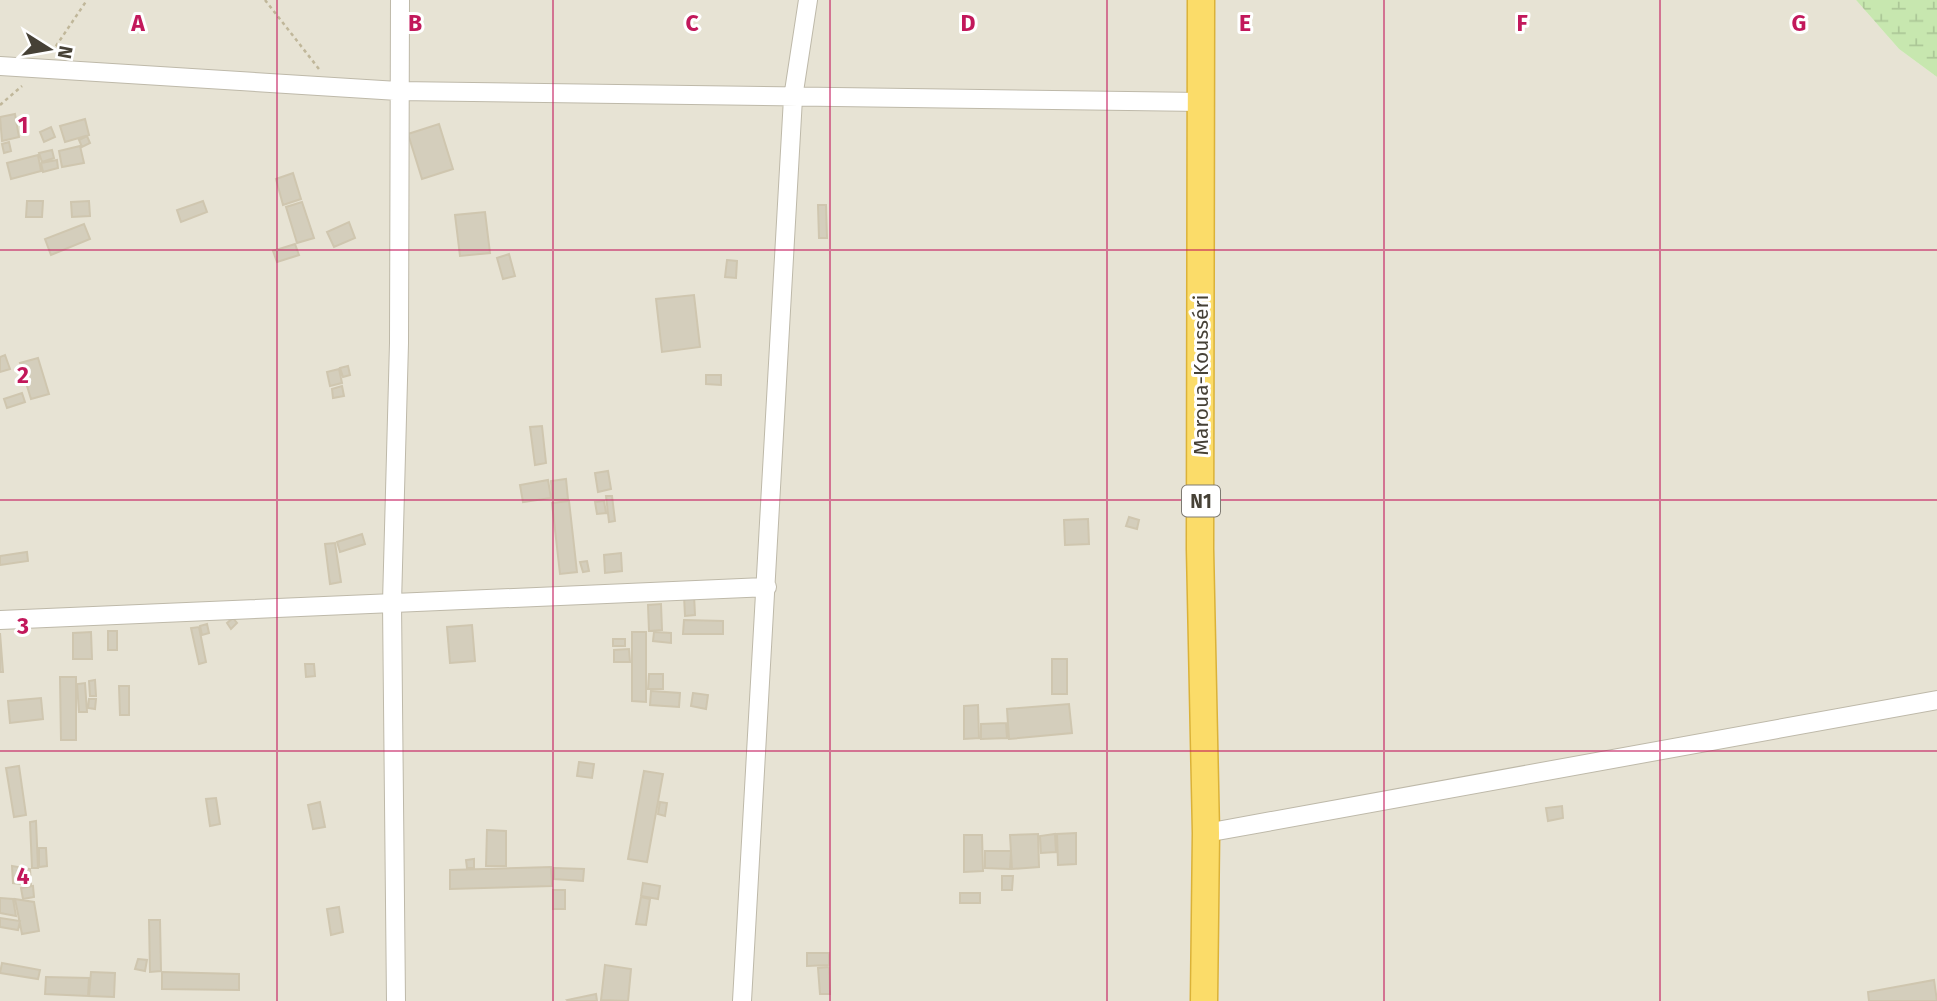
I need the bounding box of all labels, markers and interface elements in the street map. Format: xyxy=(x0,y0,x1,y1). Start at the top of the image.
text: A xyxy=(130,9,145,37)
text: B xyxy=(408,9,422,37)
text: C xyxy=(685,9,699,37)
text: D xyxy=(961,9,976,37)
text: E xyxy=(1239,9,1251,37)
text: F xyxy=(1516,9,1528,37)
text: G xyxy=(1792,9,1806,37)
north arrow xyxy=(14,14,84,84)
text: N xyxy=(53,44,78,61)
text: 1 xyxy=(18,111,28,139)
street label: Maroua-Kousséri xyxy=(1188,295,1214,455)
text: 2 xyxy=(17,361,29,389)
road number: N1 xyxy=(1182,486,1220,516)
text: 3 xyxy=(16,612,29,640)
text: 4 xyxy=(17,862,30,890)

